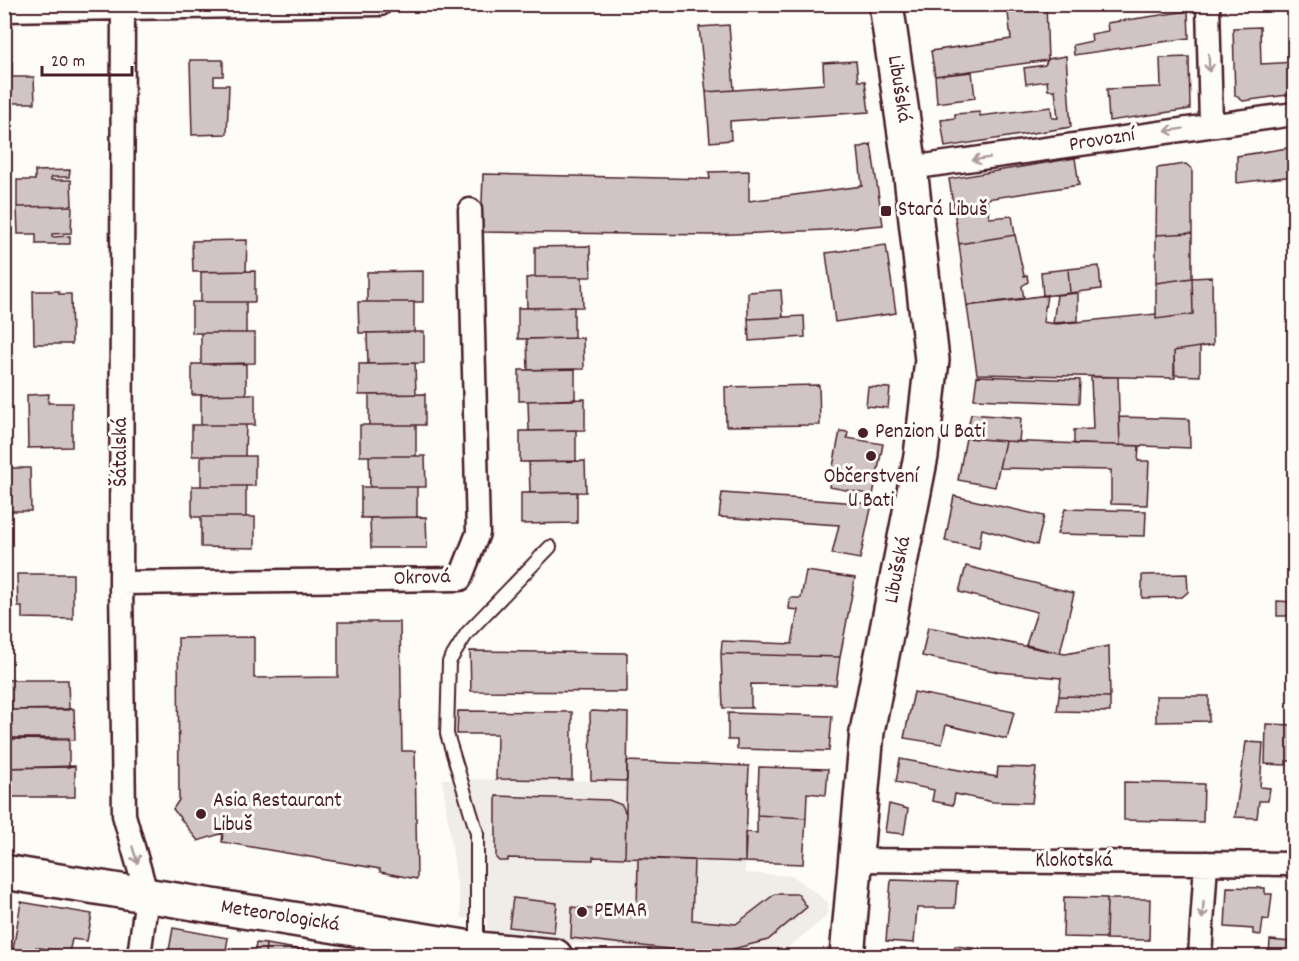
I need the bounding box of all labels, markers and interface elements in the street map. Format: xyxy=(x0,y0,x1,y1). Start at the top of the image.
scale bar xyxy=(42,39,132,77)
text: 20 m xyxy=(51,50,85,75)
one-way arrow xyxy=(1204,52,1215,72)
street label: Libušská xyxy=(878,53,918,125)
street label: Provozní xyxy=(1067,121,1139,161)
one-way arrow xyxy=(1165,124,1184,135)
one-way arrow xyxy=(972,153,992,164)
place label: Stará Libuš xyxy=(898,196,988,226)
marker: Stará Libuš xyxy=(879,204,893,218)
street label: Šátalská xyxy=(107,417,137,487)
place label: Penzion U Bati xyxy=(875,418,986,448)
marker: Penzion U Bati xyxy=(856,426,870,440)
marker: Občerstvení U Bati xyxy=(864,449,878,463)
place label: Občerstvení U Bati xyxy=(824,463,921,517)
street label: Libušská xyxy=(878,533,920,606)
street label: Okrová xyxy=(393,563,452,595)
place label: Asia Restaurant Libuš xyxy=(213,787,342,841)
marker: Asia Restaurant Libuš xyxy=(194,807,208,821)
one-way arrow xyxy=(130,846,141,865)
street label: Klokotská xyxy=(1035,847,1113,877)
street label: Meteorologická xyxy=(218,893,342,941)
place label: PEMAR xyxy=(594,897,647,927)
one-way arrow xyxy=(1197,899,1208,919)
marker: PEMAR xyxy=(575,905,589,919)

